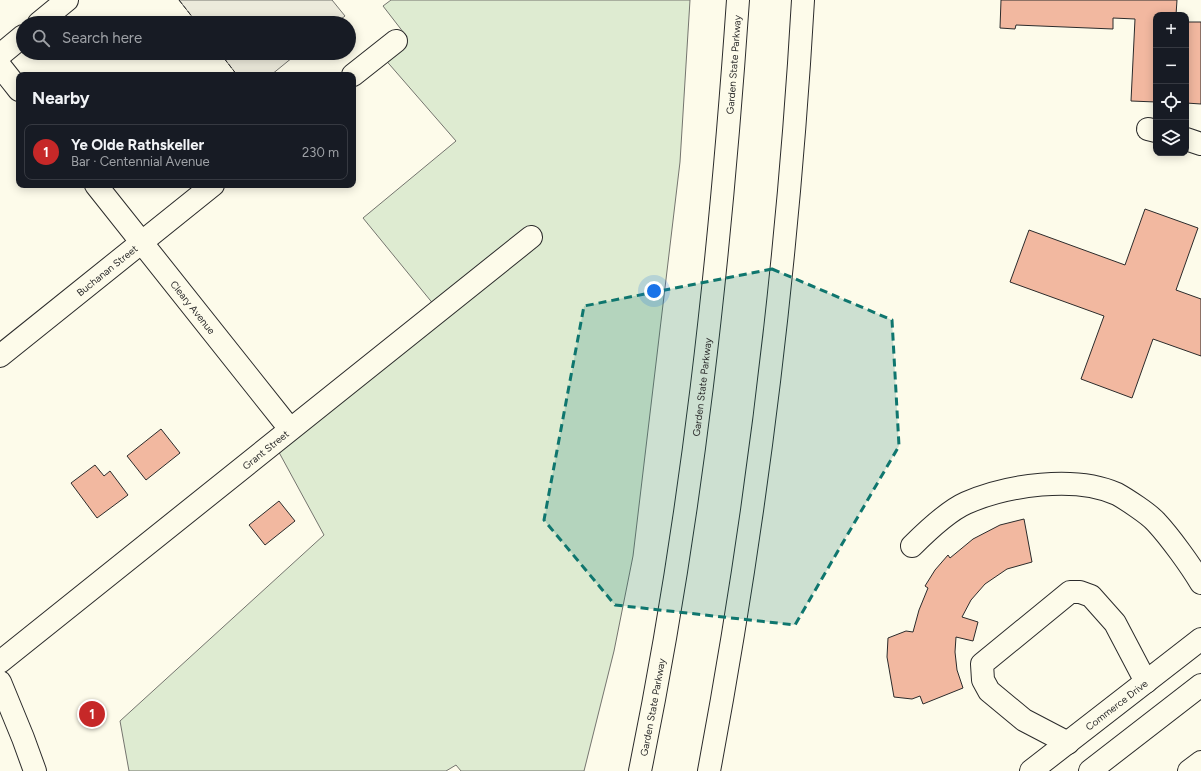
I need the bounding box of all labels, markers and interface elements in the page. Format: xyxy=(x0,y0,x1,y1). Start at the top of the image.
map controls xyxy=(1153,12,1189,156)
button: + xyxy=(1153,12,1189,48)
street label: Garden State Parkway xyxy=(723,14,744,115)
search box xyxy=(16,16,356,60)
icon: search xyxy=(30,27,52,49)
text: Search here xyxy=(62,29,142,47)
button: − xyxy=(1153,48,1189,84)
button: locate xyxy=(1153,84,1189,120)
text: Nearby xyxy=(32,88,90,108)
button: layers xyxy=(1153,120,1189,156)
text: Ye Olde Rathskeller xyxy=(71,136,204,154)
text: 1 xyxy=(43,145,49,160)
text: 230 m xyxy=(302,145,339,160)
text: Bar · Centennial Avenue xyxy=(71,154,210,169)
street label: Buchanan Street xyxy=(74,242,140,299)
street label: Cleary Avenue xyxy=(167,278,218,337)
your location xyxy=(644,281,664,301)
street label: Garden State Parkway xyxy=(690,336,715,437)
street label: Grant Street xyxy=(240,427,292,473)
street label: Garden State Parkway xyxy=(637,657,669,757)
street label: Commerce Drive xyxy=(1083,677,1151,733)
pin: 1 xyxy=(79,699,105,729)

